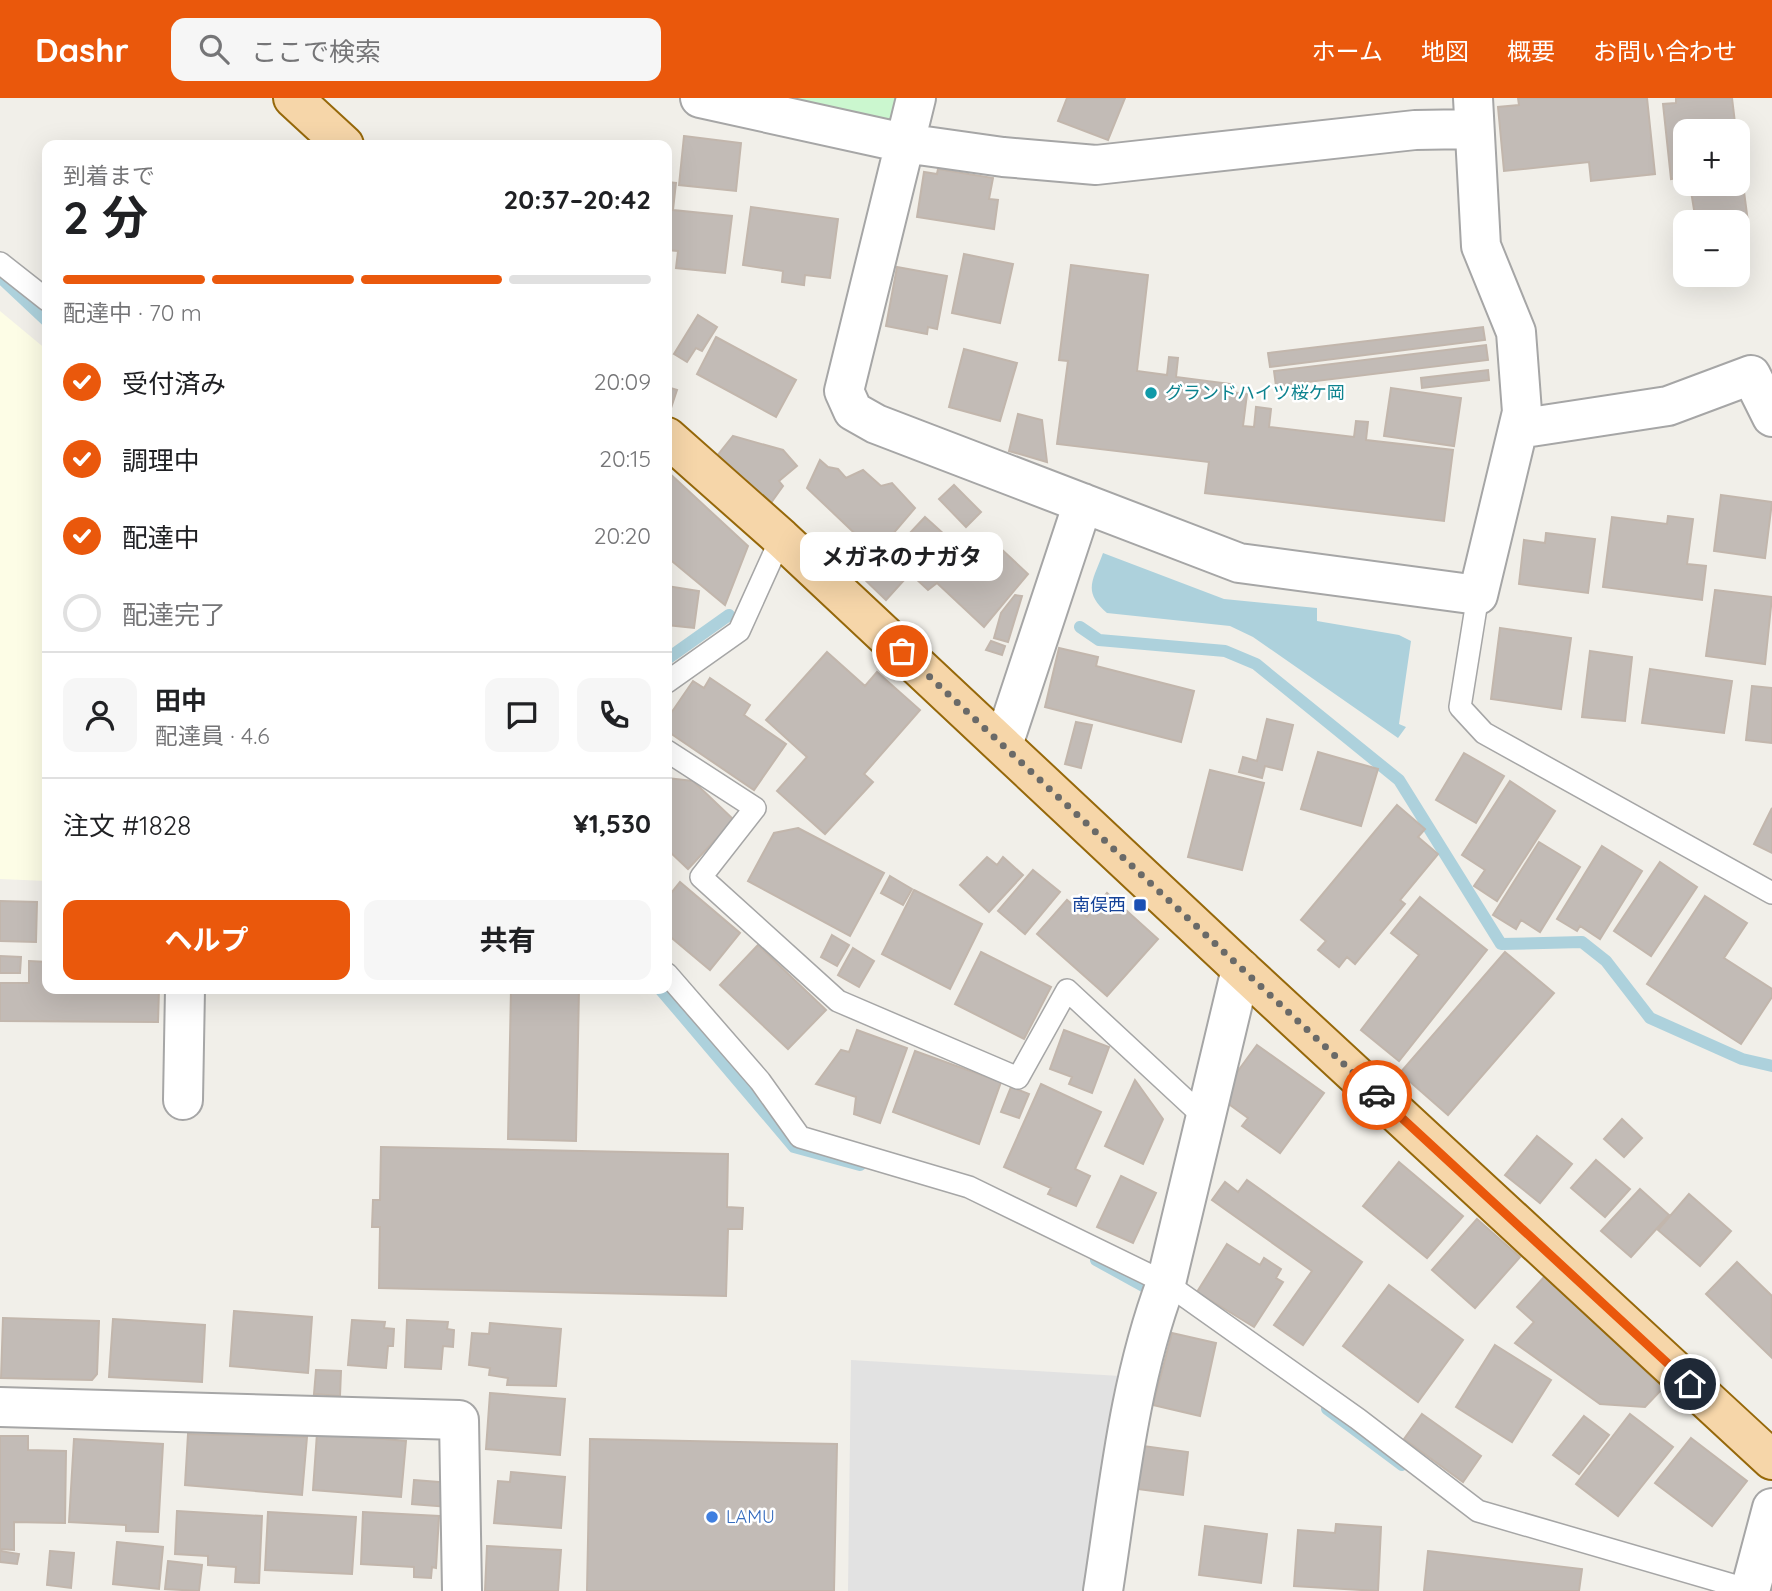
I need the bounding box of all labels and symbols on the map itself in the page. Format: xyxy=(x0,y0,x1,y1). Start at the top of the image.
place label: グランドハイツ桜ケ岡 xyxy=(1165,381,1345,404)
marker: グランドハイツ桜ケ岡 xyxy=(1143,385,1159,401)
callout: メガネのナガタ xyxy=(800,532,1004,581)
pin xyxy=(872,621,932,681)
place label: 南俣西 xyxy=(1072,893,1126,916)
marker: 南俣西 xyxy=(1132,897,1148,913)
courier xyxy=(1342,1060,1412,1130)
pin xyxy=(1660,1354,1720,1414)
place label: LAMU xyxy=(726,1505,775,1528)
marker: LAMU xyxy=(704,1509,720,1525)

